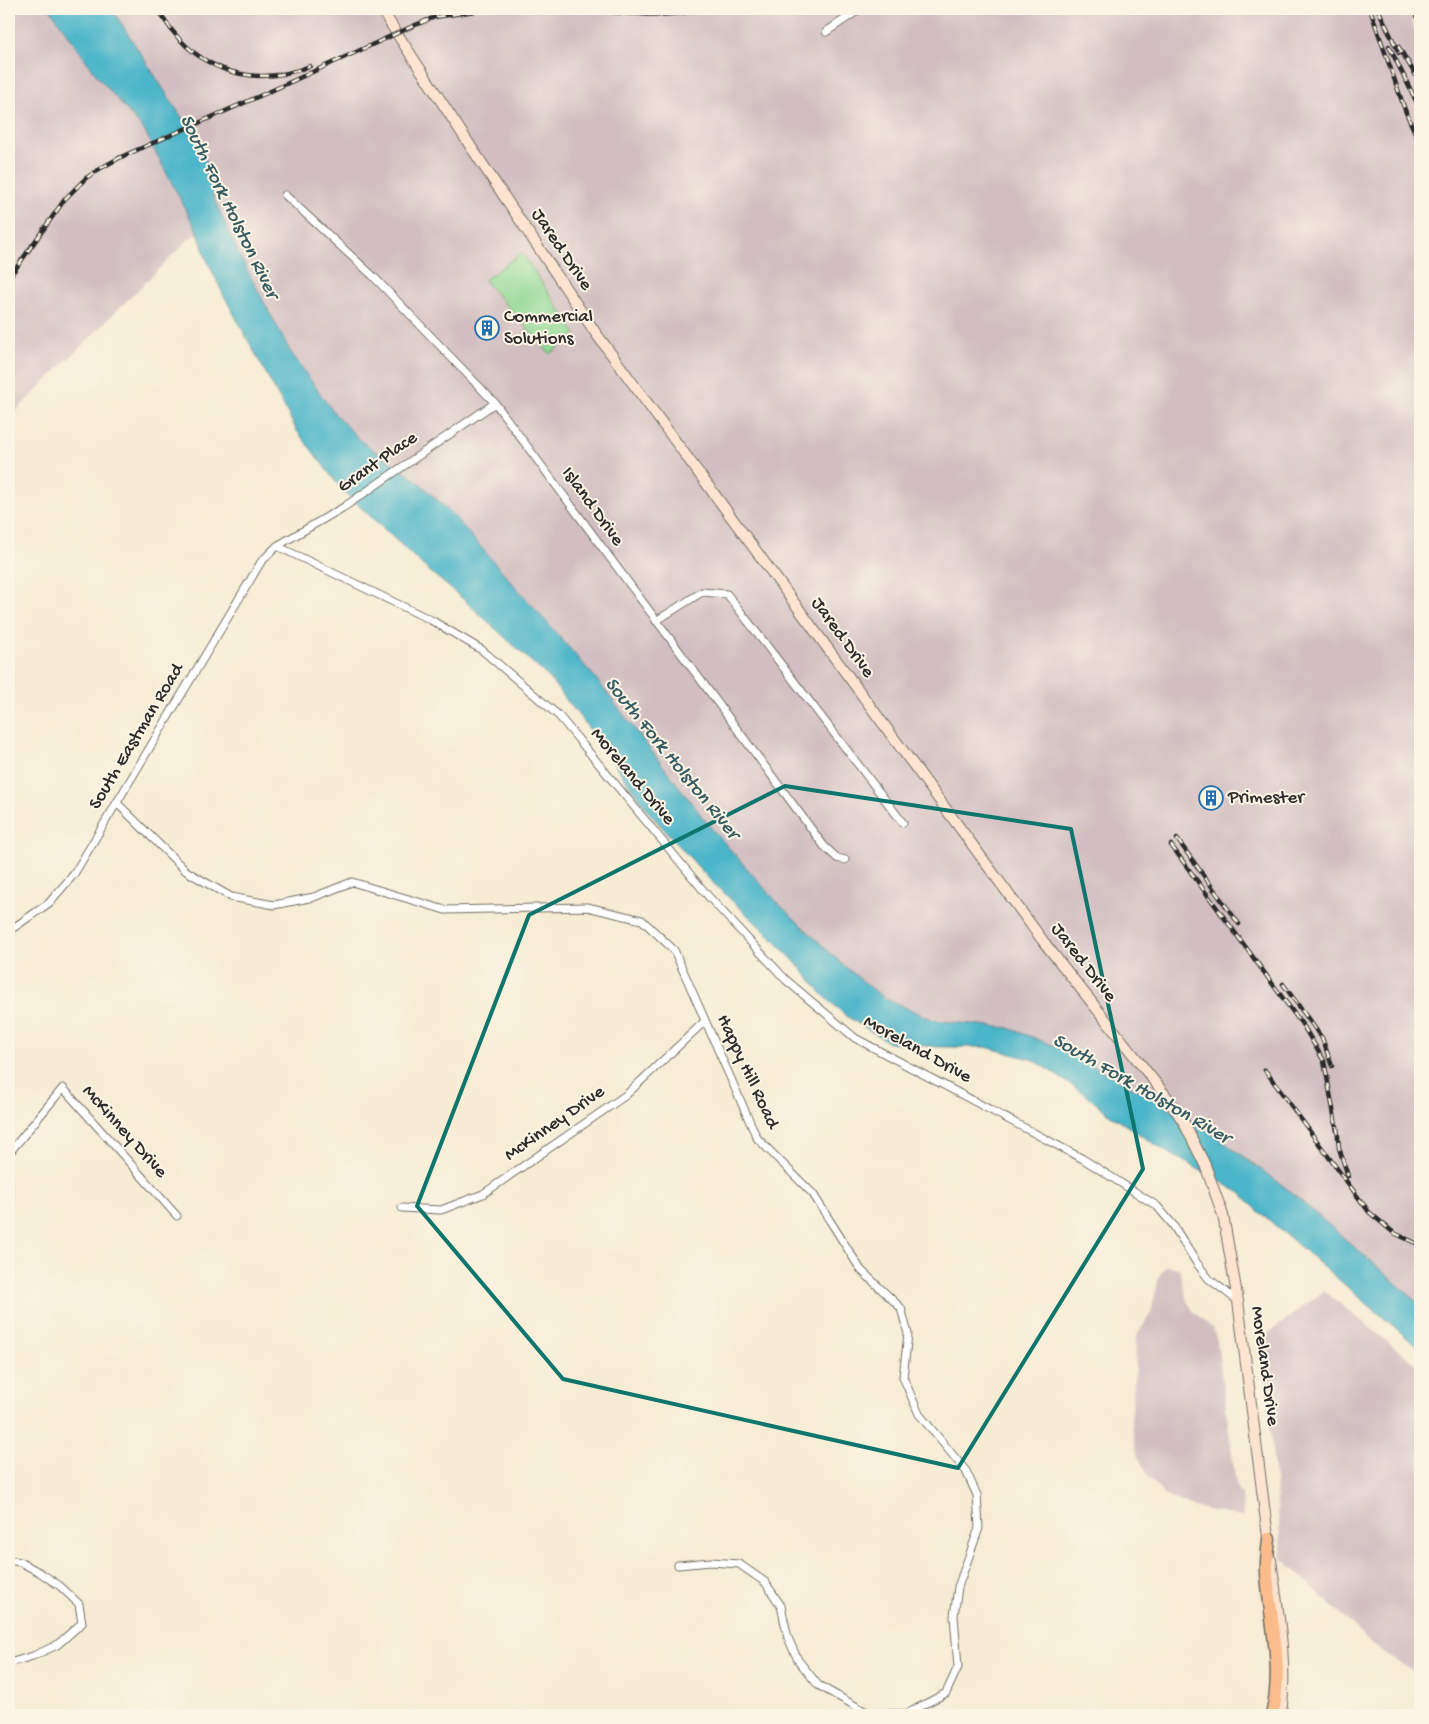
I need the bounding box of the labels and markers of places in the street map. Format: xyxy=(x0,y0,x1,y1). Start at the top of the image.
place label: Commercial Solutions xyxy=(504,306,593,351)
building icon: Commercial Solutions xyxy=(474,315,500,341)
building icon: Primester xyxy=(1198,785,1224,811)
place label: Primester xyxy=(1227,787,1306,810)

